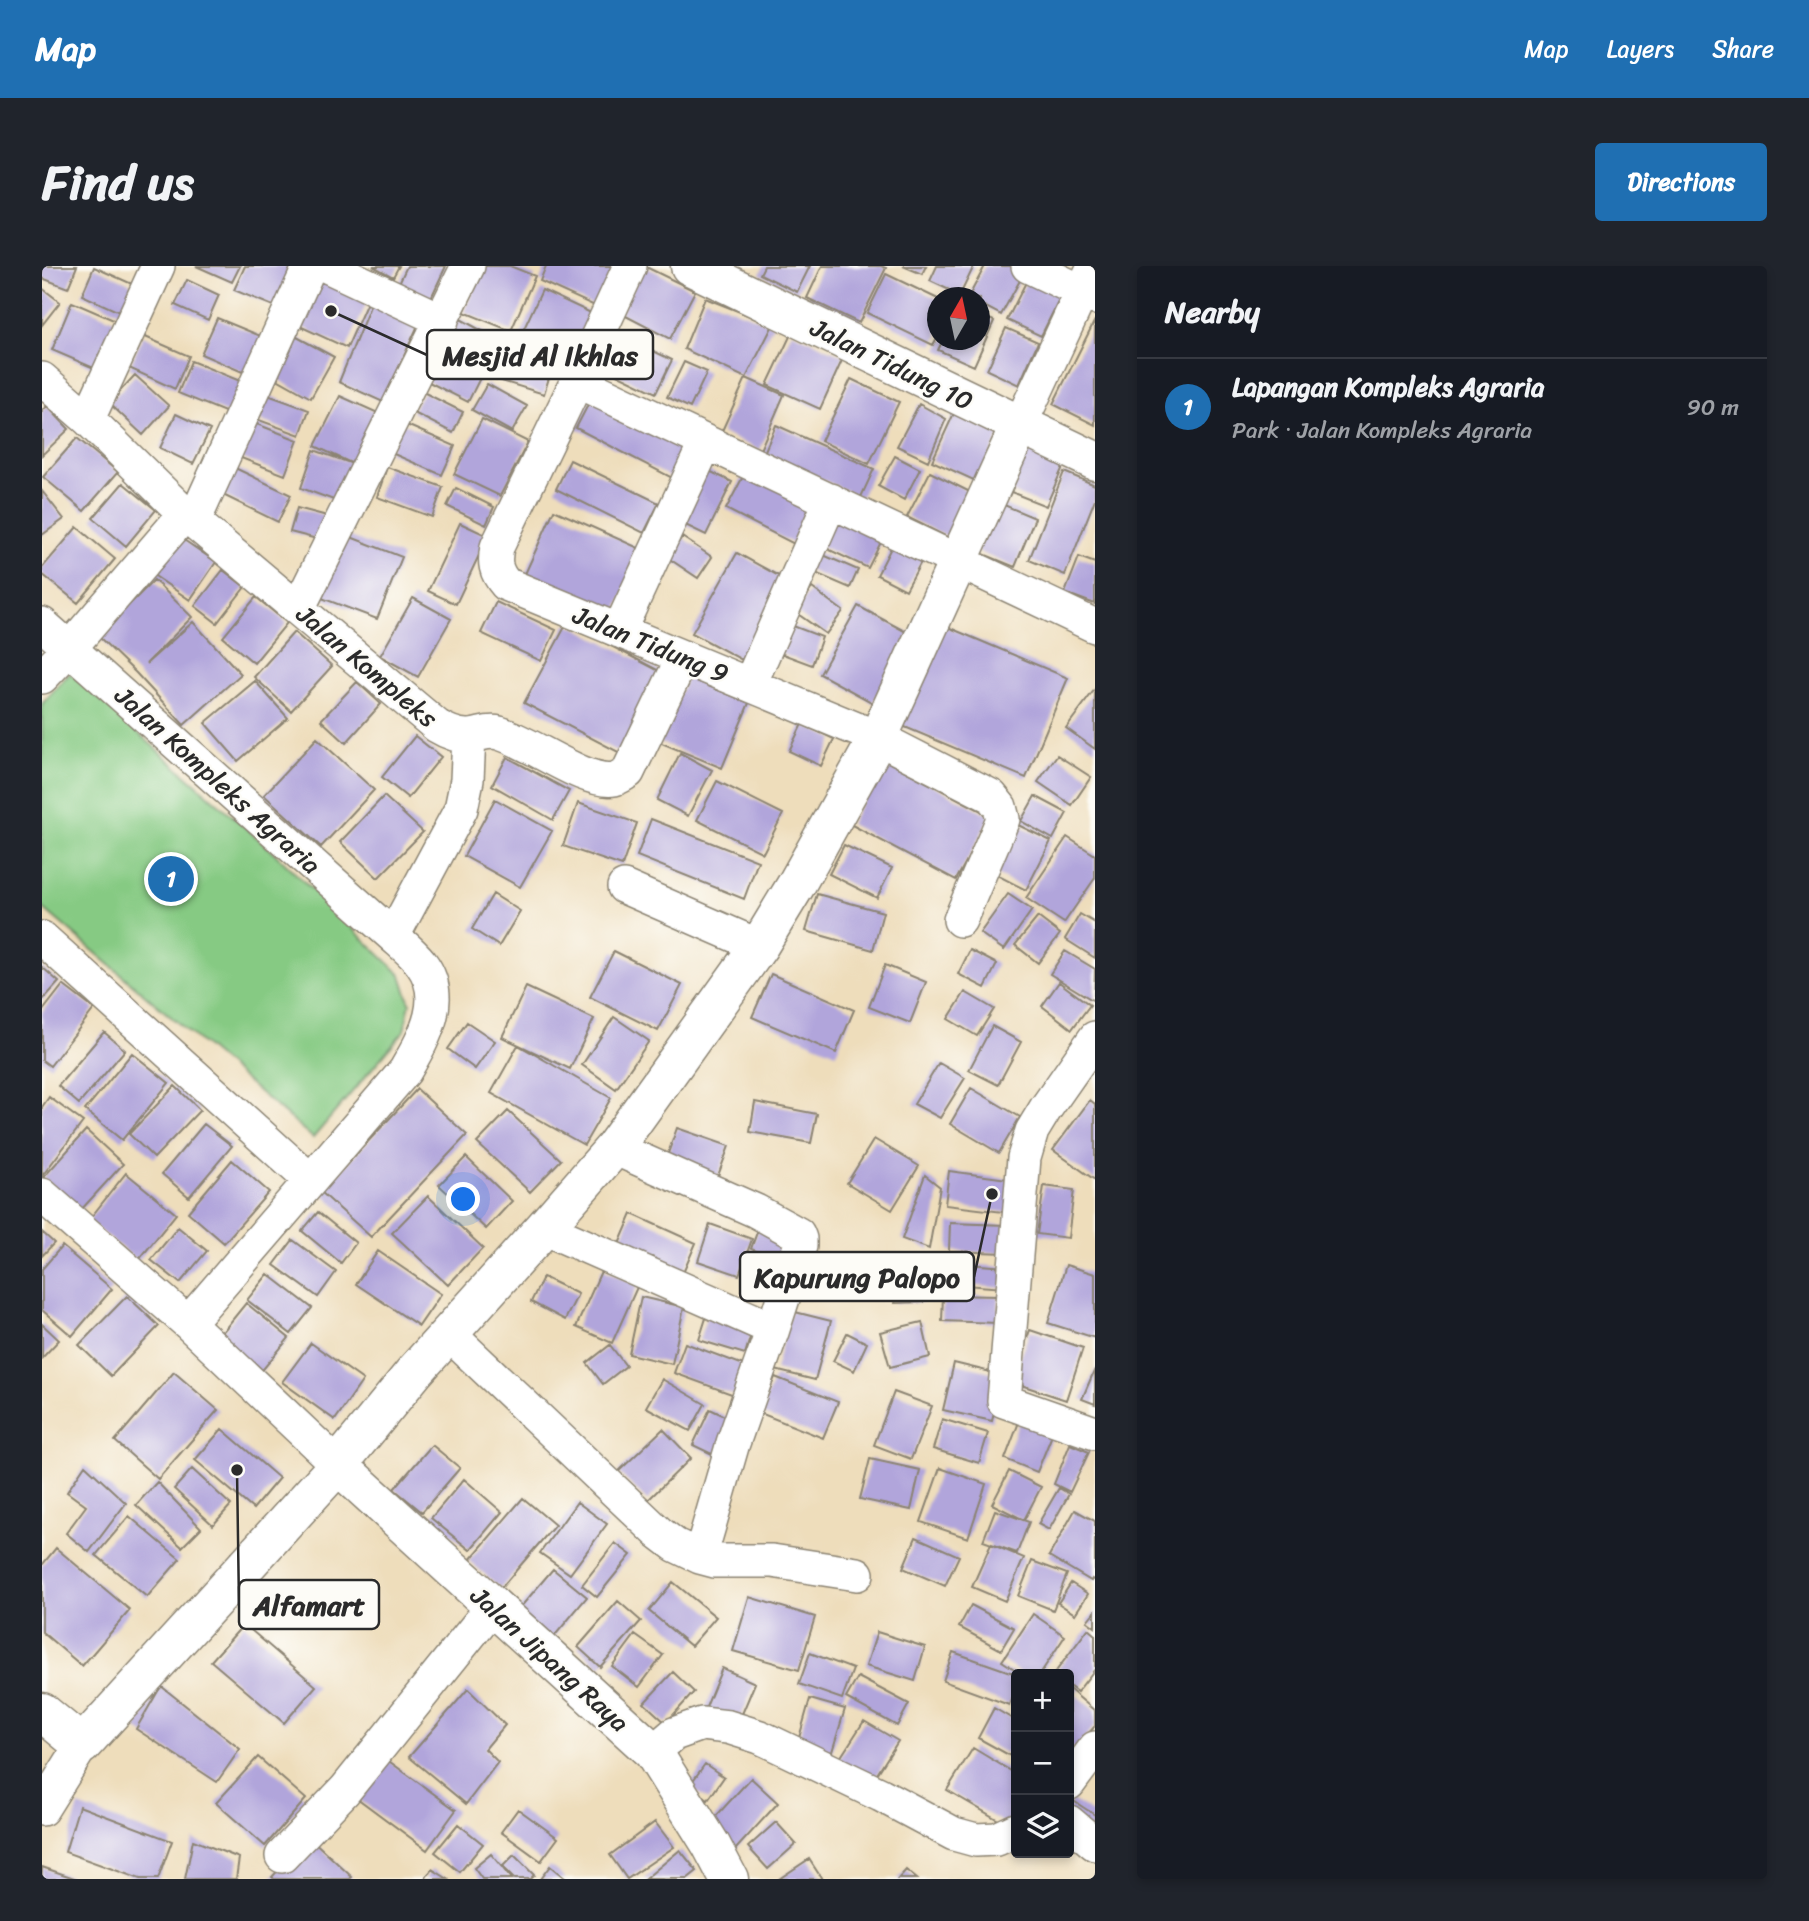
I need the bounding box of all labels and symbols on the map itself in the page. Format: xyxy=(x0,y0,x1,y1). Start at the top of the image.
north arrow xyxy=(927,287,990,350)
street label: Jalan Tidung 10 xyxy=(802,304,981,423)
callout: Mesjid Al Ikhlas xyxy=(427,330,653,379)
text: Mesjid Al Ikhlas xyxy=(441,331,639,380)
street label: Jalan Tidung 9 xyxy=(565,591,736,696)
street label: Jalan Kompleks xyxy=(285,592,449,740)
street label: Jalan Kompleks Agraria xyxy=(103,673,332,886)
pin: 1 xyxy=(148,853,194,905)
your location xyxy=(446,1182,480,1216)
callout: Kapurung Palopo xyxy=(740,1252,974,1301)
text: Kapurung Palopo xyxy=(753,1253,960,1302)
street label: Jalan Jipang Raya xyxy=(459,1574,640,1744)
callout: Alfamart xyxy=(239,1580,379,1629)
text: Alfamart xyxy=(252,1581,366,1630)

